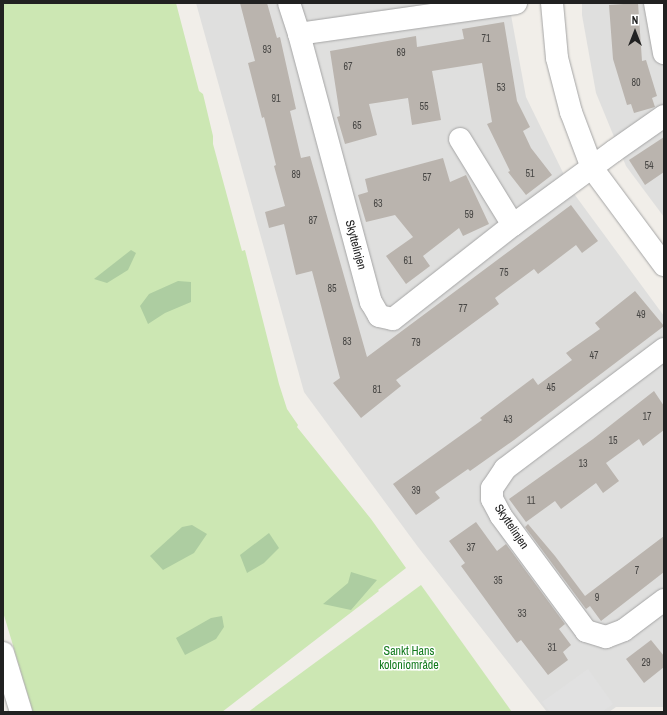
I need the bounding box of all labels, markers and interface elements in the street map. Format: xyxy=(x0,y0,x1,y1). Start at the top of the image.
north arrow xyxy=(615,12,655,52)
text: N xyxy=(632,13,638,27)
house number: 71 xyxy=(481,33,491,45)
house number: 93 xyxy=(262,44,272,56)
house number: 69 xyxy=(396,47,406,59)
house number: 67 xyxy=(343,61,353,73)
house number: 80 xyxy=(631,77,641,89)
house number: 53 xyxy=(496,82,506,94)
house number: 91 xyxy=(271,93,281,105)
house number: 55 xyxy=(419,101,429,113)
house number: 65 xyxy=(352,120,362,132)
house number: 54 xyxy=(644,160,654,172)
house number: 51 xyxy=(525,168,535,180)
house number: 89 xyxy=(291,169,301,181)
house number: 57 xyxy=(422,172,432,184)
house number: 63 xyxy=(373,198,383,210)
house number: 59 xyxy=(464,209,474,221)
house number: 87 xyxy=(308,215,318,227)
street label: Skyttelinjen xyxy=(341,219,369,271)
house number: 61 xyxy=(403,255,413,267)
house number: 75 xyxy=(499,267,509,279)
house number: 85 xyxy=(327,283,337,295)
house number: 77 xyxy=(458,303,468,315)
house number: 49 xyxy=(636,309,646,321)
house number: 83 xyxy=(342,336,352,348)
house number: 79 xyxy=(411,337,421,349)
house number: 47 xyxy=(589,350,599,362)
house number: 45 xyxy=(546,382,556,394)
house number: 81 xyxy=(372,384,382,396)
house number: 17 xyxy=(642,411,652,423)
house number: 43 xyxy=(503,414,513,426)
house number: 15 xyxy=(608,435,618,447)
house number: 13 xyxy=(578,458,588,470)
house number: 39 xyxy=(411,485,421,497)
house number: 11 xyxy=(527,495,535,507)
street label: Skyttelinjen xyxy=(491,502,531,552)
house number: 37 xyxy=(466,542,476,554)
house number: 7 xyxy=(635,565,639,577)
house number: 35 xyxy=(493,575,503,587)
house number: 9 xyxy=(595,592,599,604)
house number: 33 xyxy=(517,608,527,620)
house number: 31 xyxy=(547,642,557,654)
park label: Sankt Hans koloniområde xyxy=(379,645,439,673)
house number: 29 xyxy=(641,657,651,669)

